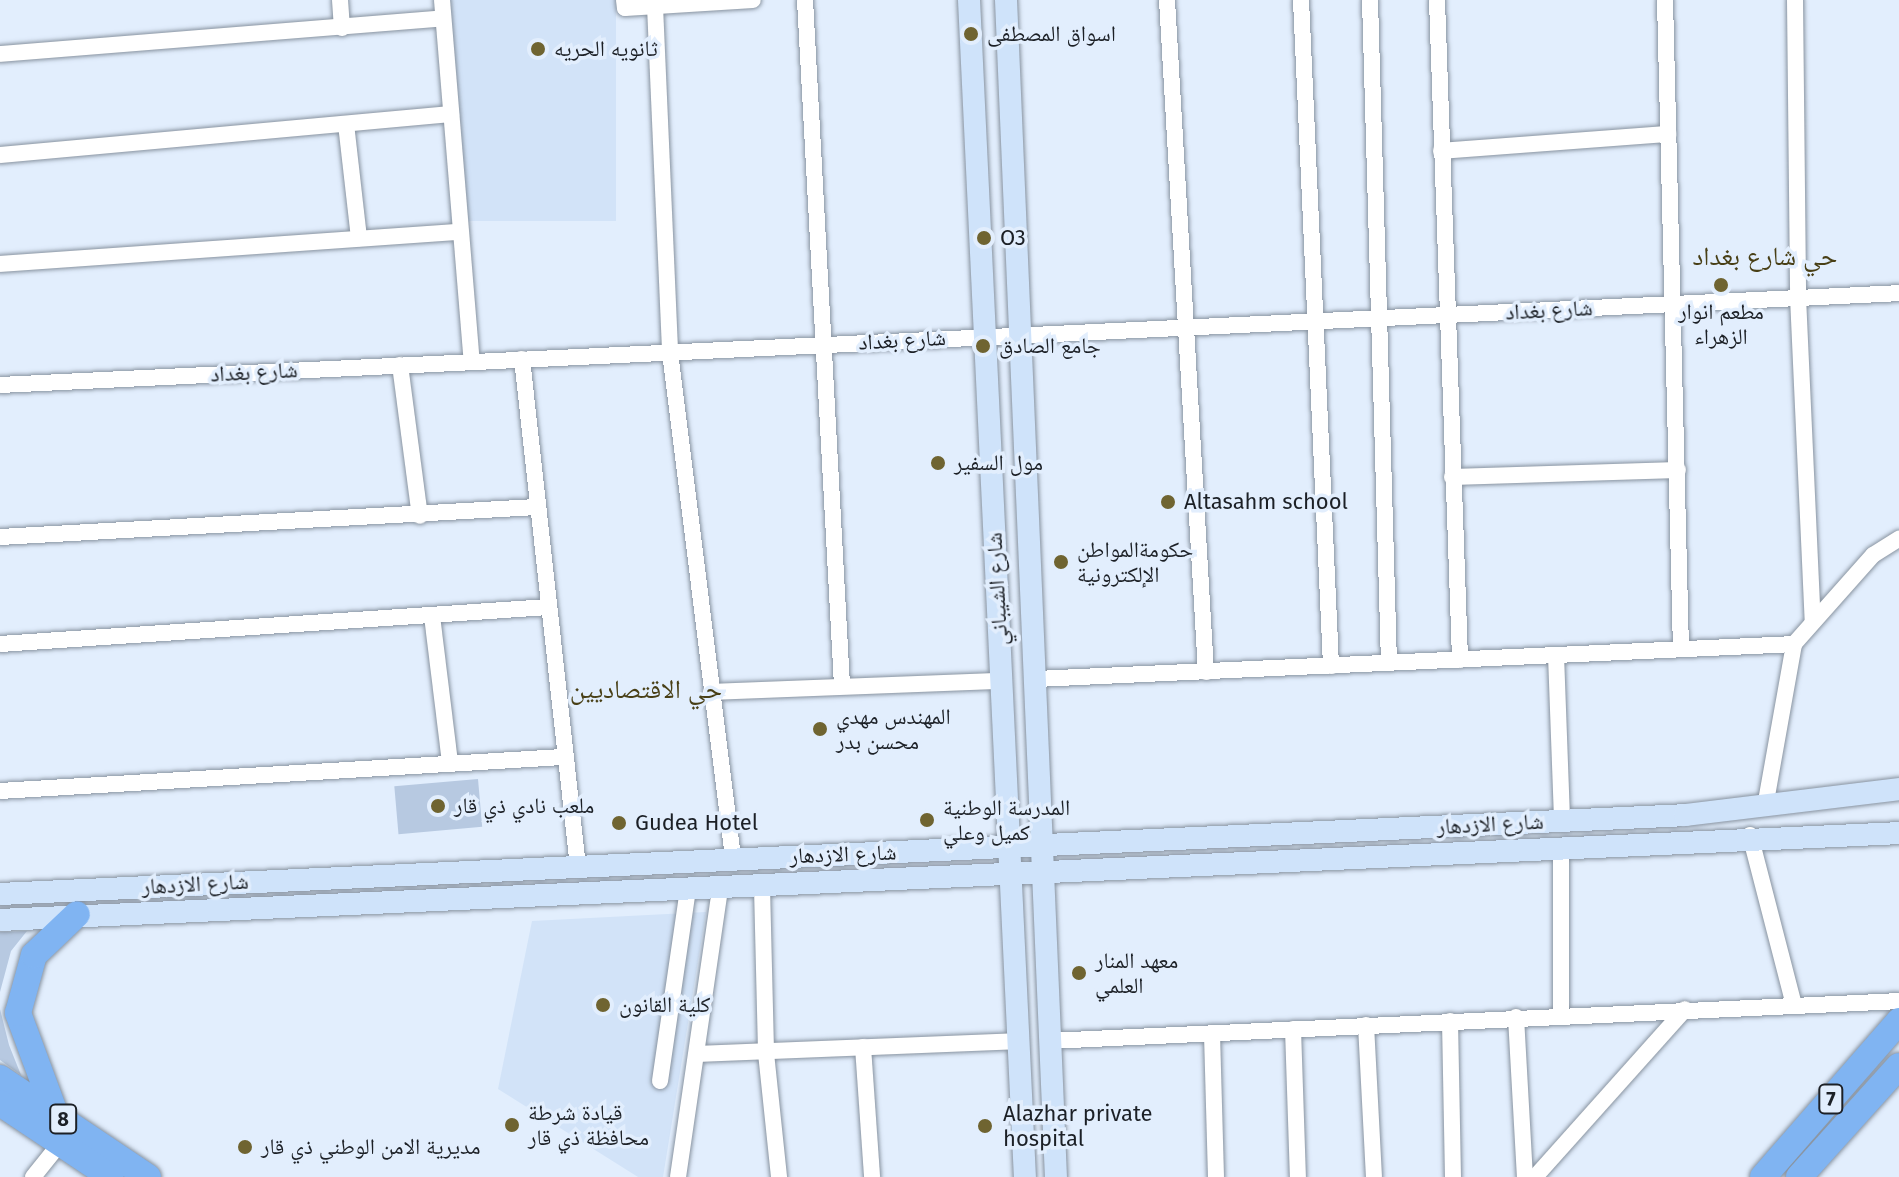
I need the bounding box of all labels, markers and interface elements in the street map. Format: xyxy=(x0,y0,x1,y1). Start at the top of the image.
place label: اسواق المصطفى xyxy=(987,21,1116,47)
marker: اسواق المصطفى xyxy=(962,25,980,43)
place label: ثانويه الحريه xyxy=(554,36,658,62)
marker: ثانويه الحريه xyxy=(529,40,547,58)
place label: O3 xyxy=(1000,225,1026,251)
marker: O3 xyxy=(975,229,993,247)
district label: حي شارع بغداد xyxy=(1693,241,1837,273)
marker: مطعم انوار الزهراء xyxy=(1712,276,1730,294)
street label: شارع بغداد xyxy=(1505,295,1593,325)
place label: مطعم انوار الزهراء xyxy=(1678,298,1764,350)
street label: شارع بغداد xyxy=(858,325,946,355)
place label: جامع الصادق xyxy=(999,333,1101,359)
marker: جامع الصادق xyxy=(974,337,992,355)
street label: شارع بغداد xyxy=(210,357,298,387)
place label: مول السفير xyxy=(954,450,1043,476)
marker: مول السفير xyxy=(929,454,947,472)
place label: Altasahm school xyxy=(1184,489,1348,515)
marker: Altasahm school xyxy=(1159,493,1177,511)
street label: شارع الشيباني xyxy=(981,532,1013,646)
place label: حكومةالمواطن الإلكترونية xyxy=(1077,536,1193,588)
marker: حكومةالمواطن الإلكترونية xyxy=(1052,553,1070,571)
district label: حي الاقتصاديين xyxy=(570,674,722,706)
place label: المهندس مهدي محسن بدر xyxy=(836,703,951,754)
marker: المهندس مهدي محسن بدر xyxy=(811,720,829,738)
place label: ملعب نادي ذي قار xyxy=(454,793,594,819)
place label: المدرسة الوطنية كميل وعلي xyxy=(943,794,1070,846)
marker: ملعب نادي ذي قار xyxy=(429,797,447,815)
street label: شارع الازدهار xyxy=(1436,808,1544,840)
place label: Gudea Hotel xyxy=(635,810,758,836)
marker: المدرسة الوطنية كميل وعلي xyxy=(918,811,936,829)
marker: Gudea Hotel xyxy=(610,814,628,832)
street label: شارع الازدهار xyxy=(789,839,897,869)
street label: شارع الازدهار xyxy=(141,868,249,900)
place label: معهد المنار العلمي xyxy=(1095,947,1178,998)
marker: معهد المنار العلمي xyxy=(1070,964,1088,982)
place label: كلية القانون xyxy=(619,992,710,1018)
marker: كلية القانون xyxy=(594,996,612,1014)
road number: 7 xyxy=(1817,1083,1845,1115)
place label: قيادة شرطة محافظة ذي قار xyxy=(528,1099,649,1150)
place label: Alazhar private hospital xyxy=(1003,1100,1153,1152)
road number: 8 xyxy=(49,1103,77,1135)
marker: Alazhar private hospital xyxy=(974,1115,996,1137)
marker: قيادة شرطة محافظة ذي قار xyxy=(503,1116,521,1134)
place label: مديرية الامن الوطني ذي قار xyxy=(261,1134,480,1160)
marker: مديرية الامن الوطني ذي قار xyxy=(236,1138,254,1156)

